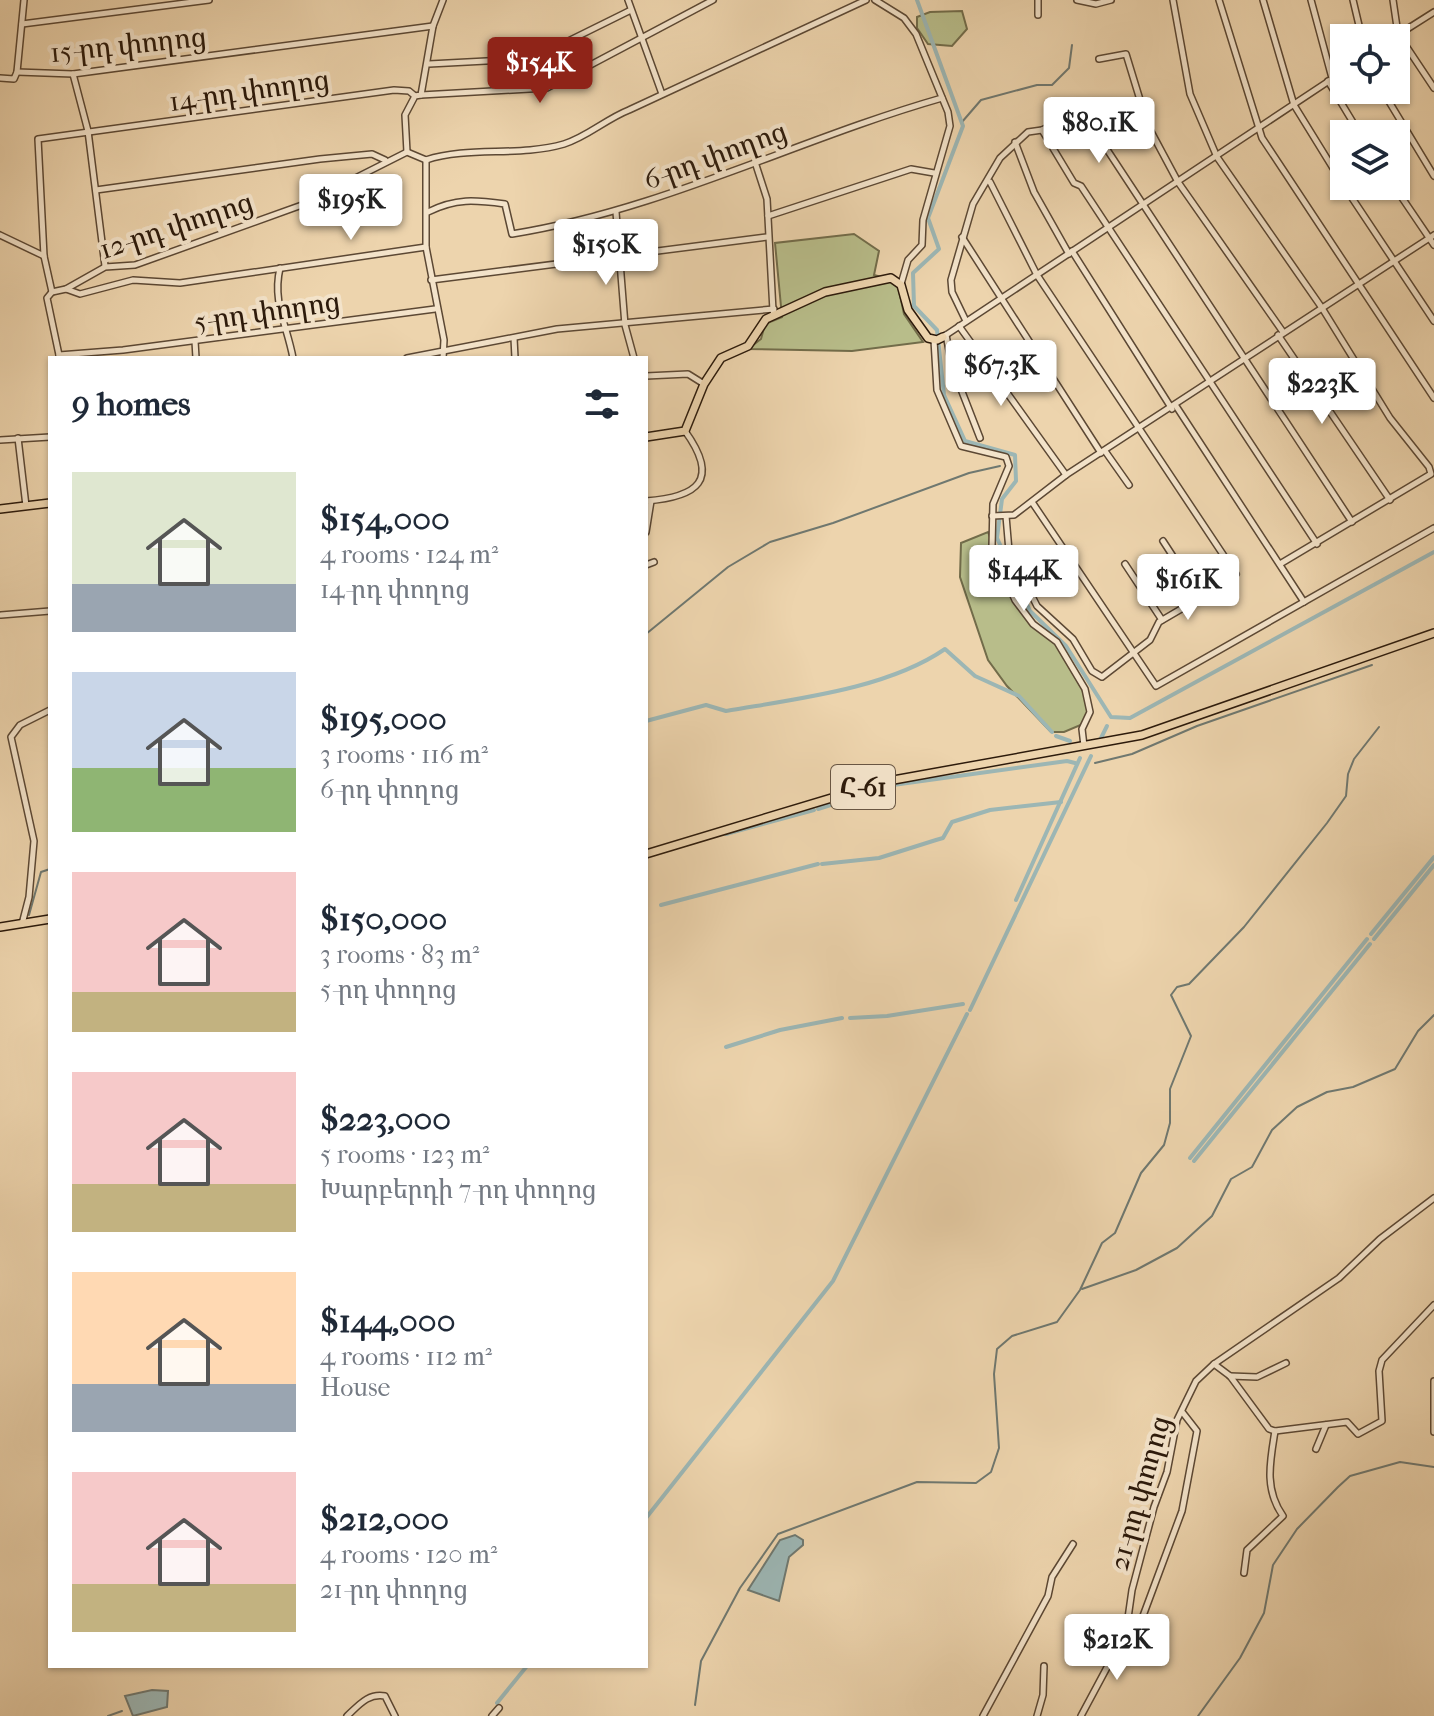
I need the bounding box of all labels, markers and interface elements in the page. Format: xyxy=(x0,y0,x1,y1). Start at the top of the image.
street label: 15-րդ փողոց xyxy=(48,20,208,69)
map controls xyxy=(1330,24,1410,200)
button: locate xyxy=(1330,24,1410,104)
pin: $154K xyxy=(484,37,596,105)
text: $154K xyxy=(506,47,574,78)
street label: 14-րդ փողոց xyxy=(167,63,331,118)
pin: $80.1K xyxy=(1034,97,1164,165)
text: $80.1K xyxy=(1062,107,1136,138)
street label: 6-րդ փողոց xyxy=(639,114,791,197)
button: layers xyxy=(1330,120,1410,200)
pin: $195K xyxy=(295,174,407,242)
text: $195K xyxy=(317,184,385,215)
street label: 12-րդ փողոց xyxy=(95,185,257,266)
pin: $150K xyxy=(550,219,662,287)
text: $150K xyxy=(572,229,640,260)
street label: 5-րդ փողոց xyxy=(192,285,342,338)
pin: $67.3K xyxy=(936,340,1066,408)
text: $67.3K xyxy=(964,350,1038,381)
pin: $223K xyxy=(1266,358,1378,426)
text: $223K xyxy=(1287,368,1357,399)
icon: filters xyxy=(580,382,624,426)
text: 9 homes xyxy=(72,384,191,424)
text: $154,000 xyxy=(320,499,450,539)
icon: home xyxy=(136,504,232,600)
text: 4 rooms · 124 m² xyxy=(320,539,498,570)
pin: $144K xyxy=(968,545,1080,613)
pin: $161K xyxy=(1132,554,1244,622)
text: $144K xyxy=(987,555,1061,586)
text: $161K xyxy=(1155,564,1221,595)
text: 14-րդ փողոց xyxy=(320,574,470,605)
text: $195,000 xyxy=(320,699,447,739)
icon: home xyxy=(136,704,232,800)
text: 3 rooms · 116 m² xyxy=(320,739,488,770)
road number: Հ-61 xyxy=(831,765,895,809)
text: 6-րդ փողոց xyxy=(320,774,459,805)
text: $150,000 xyxy=(320,899,447,939)
icon: home xyxy=(136,904,232,1000)
text: 3 rooms · 83 m² xyxy=(320,939,479,970)
text: 5-րդ փողոց xyxy=(320,974,457,1005)
text: $223,000 xyxy=(320,1099,451,1139)
icon: home xyxy=(136,1104,232,1200)
text: 5 rooms · 123 m² xyxy=(320,1139,489,1170)
text: Խարբերդի 7-րդ փողոց xyxy=(320,1174,597,1205)
text: $144,000 xyxy=(320,1301,455,1341)
icon: home xyxy=(136,1304,232,1400)
text: 4 rooms · 112 m² xyxy=(320,1341,492,1372)
text: House xyxy=(320,1372,390,1403)
street label: 21-րդ փողոց xyxy=(1102,1412,1177,1574)
text: $212,000 xyxy=(320,1499,449,1539)
icon: home xyxy=(136,1504,232,1600)
text: 4 rooms · 120 m² xyxy=(320,1539,497,1570)
text: 21-րդ փողոց xyxy=(320,1574,468,1605)
pin: $212K xyxy=(1061,1614,1173,1682)
text: $212K xyxy=(1082,1624,1152,1655)

